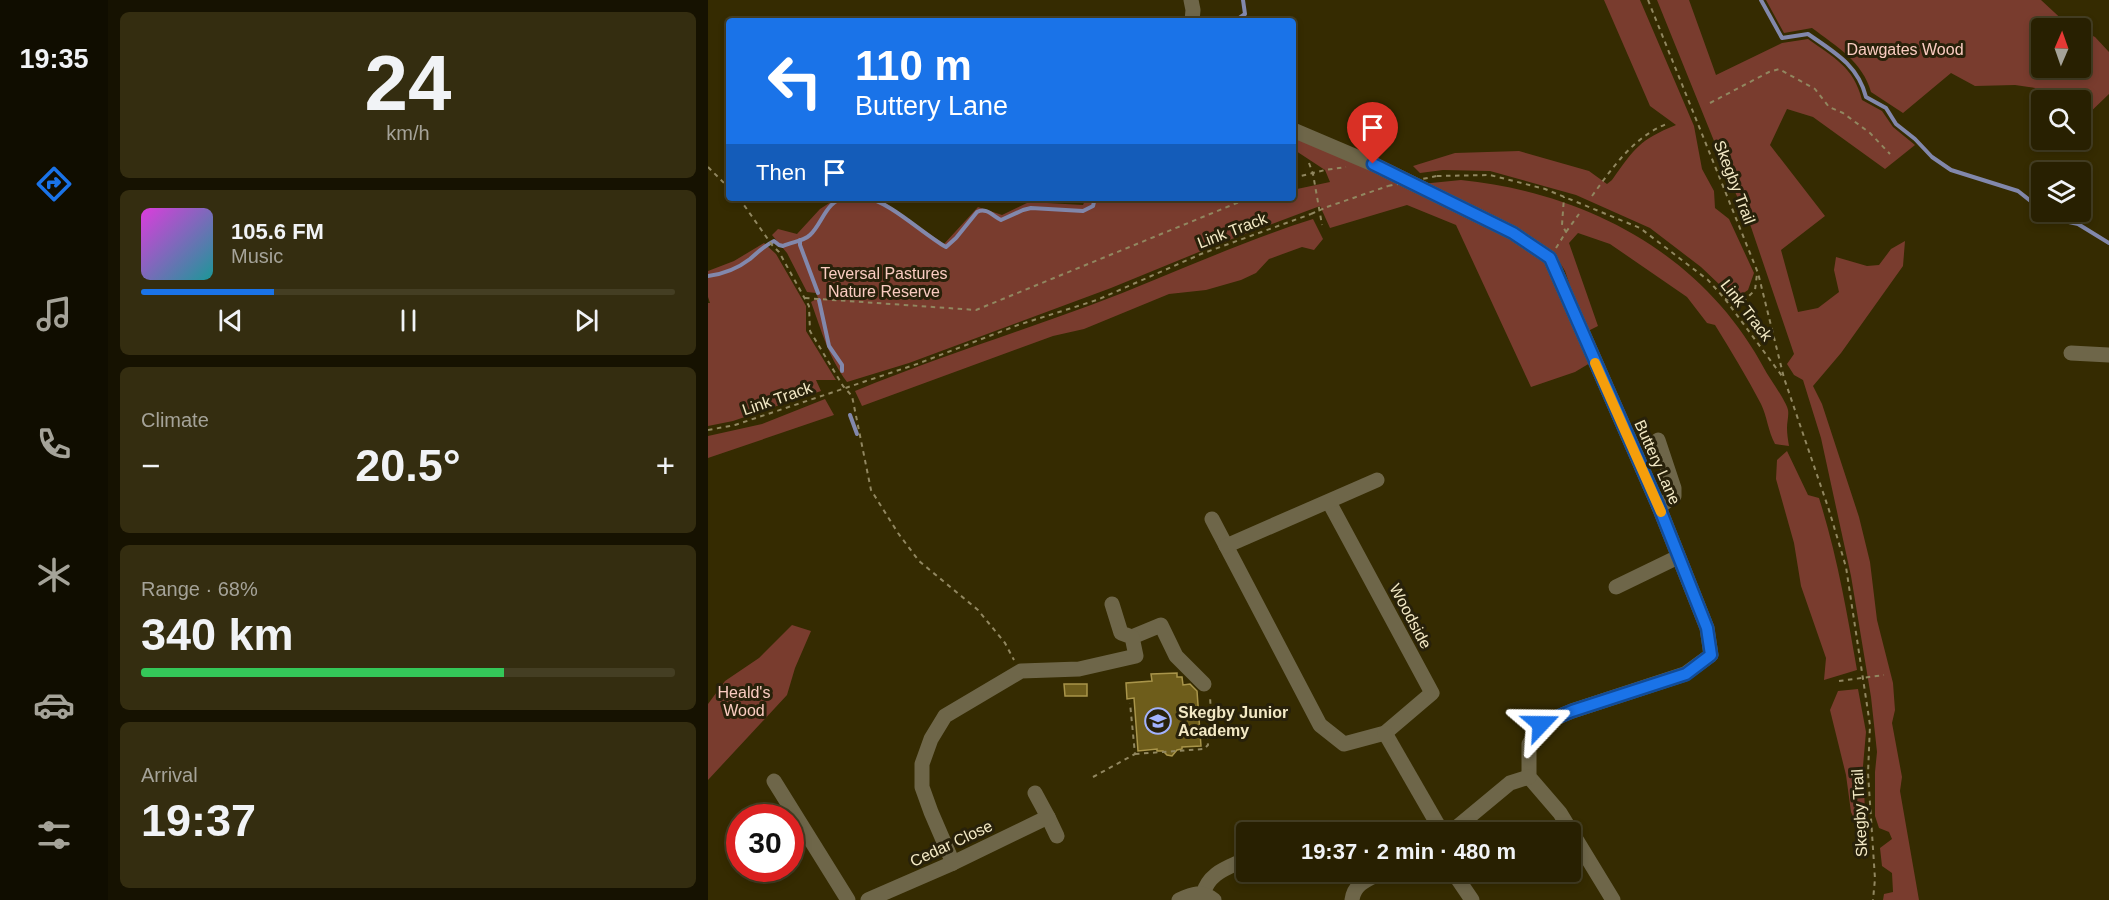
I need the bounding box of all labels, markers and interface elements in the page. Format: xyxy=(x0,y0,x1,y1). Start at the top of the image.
north arrow xyxy=(2031,18,2091,78)
map controls xyxy=(2031,18,2091,222)
text: 24 xyxy=(365,39,451,127)
park label: Dawgates Wood xyxy=(1846,41,1964,58)
icon: left xyxy=(756,42,834,120)
text: 110 m xyxy=(855,42,972,89)
text: 19:35 xyxy=(19,44,89,74)
button: search xyxy=(2031,90,2091,150)
text: Buttery Lane xyxy=(855,91,1008,121)
pin xyxy=(1347,102,1398,164)
icon: arrive xyxy=(1356,111,1389,144)
text: km/h xyxy=(386,122,430,144)
street label: Skegby Trail xyxy=(1711,138,1758,226)
icon: arrive xyxy=(818,156,851,189)
text: Then xyxy=(756,160,806,185)
button: layers xyxy=(2031,162,2091,222)
icon: directions xyxy=(33,163,75,205)
street label: Link Track xyxy=(1195,209,1270,251)
text: 105.6 FM xyxy=(231,219,324,244)
text: Music xyxy=(231,245,283,267)
park label: Teversal Pastures Nature Reserve xyxy=(820,265,948,300)
street label: Link Track xyxy=(1717,276,1776,345)
icon: music xyxy=(33,293,75,335)
icon: previous xyxy=(214,304,247,337)
icon: pause xyxy=(392,304,425,337)
icon: next xyxy=(570,304,603,337)
street label: Link Track xyxy=(740,378,815,418)
text: Climate xyxy=(141,409,209,431)
street label: Buttery Lane xyxy=(1631,417,1684,507)
icon: phone xyxy=(33,423,75,465)
text: 20.5° xyxy=(355,440,461,491)
text: − xyxy=(141,447,160,484)
text: + xyxy=(656,447,675,484)
icon: climate xyxy=(33,554,75,596)
text: Range · 68% xyxy=(141,578,258,600)
street label: Woodside xyxy=(1386,581,1435,652)
text: 340 km xyxy=(141,609,294,660)
icon: car xyxy=(33,684,75,726)
park label: Heald's Wood xyxy=(718,684,770,719)
position arrow xyxy=(1509,692,1573,756)
place label: Skegby Junior Academy xyxy=(1178,704,1288,739)
school or university icon: Skegby Junior Academy xyxy=(1143,706,1173,736)
text: Arrival xyxy=(141,764,198,786)
street label: Skegby Trail xyxy=(1849,769,1870,857)
text: 19:37 xyxy=(141,795,256,846)
speed limit sign: 30 xyxy=(726,804,804,882)
icon: filters xyxy=(33,814,75,856)
street label: Cedar Close xyxy=(907,817,995,870)
text: 19:37 · 2 min · 480 m xyxy=(1301,839,1516,864)

